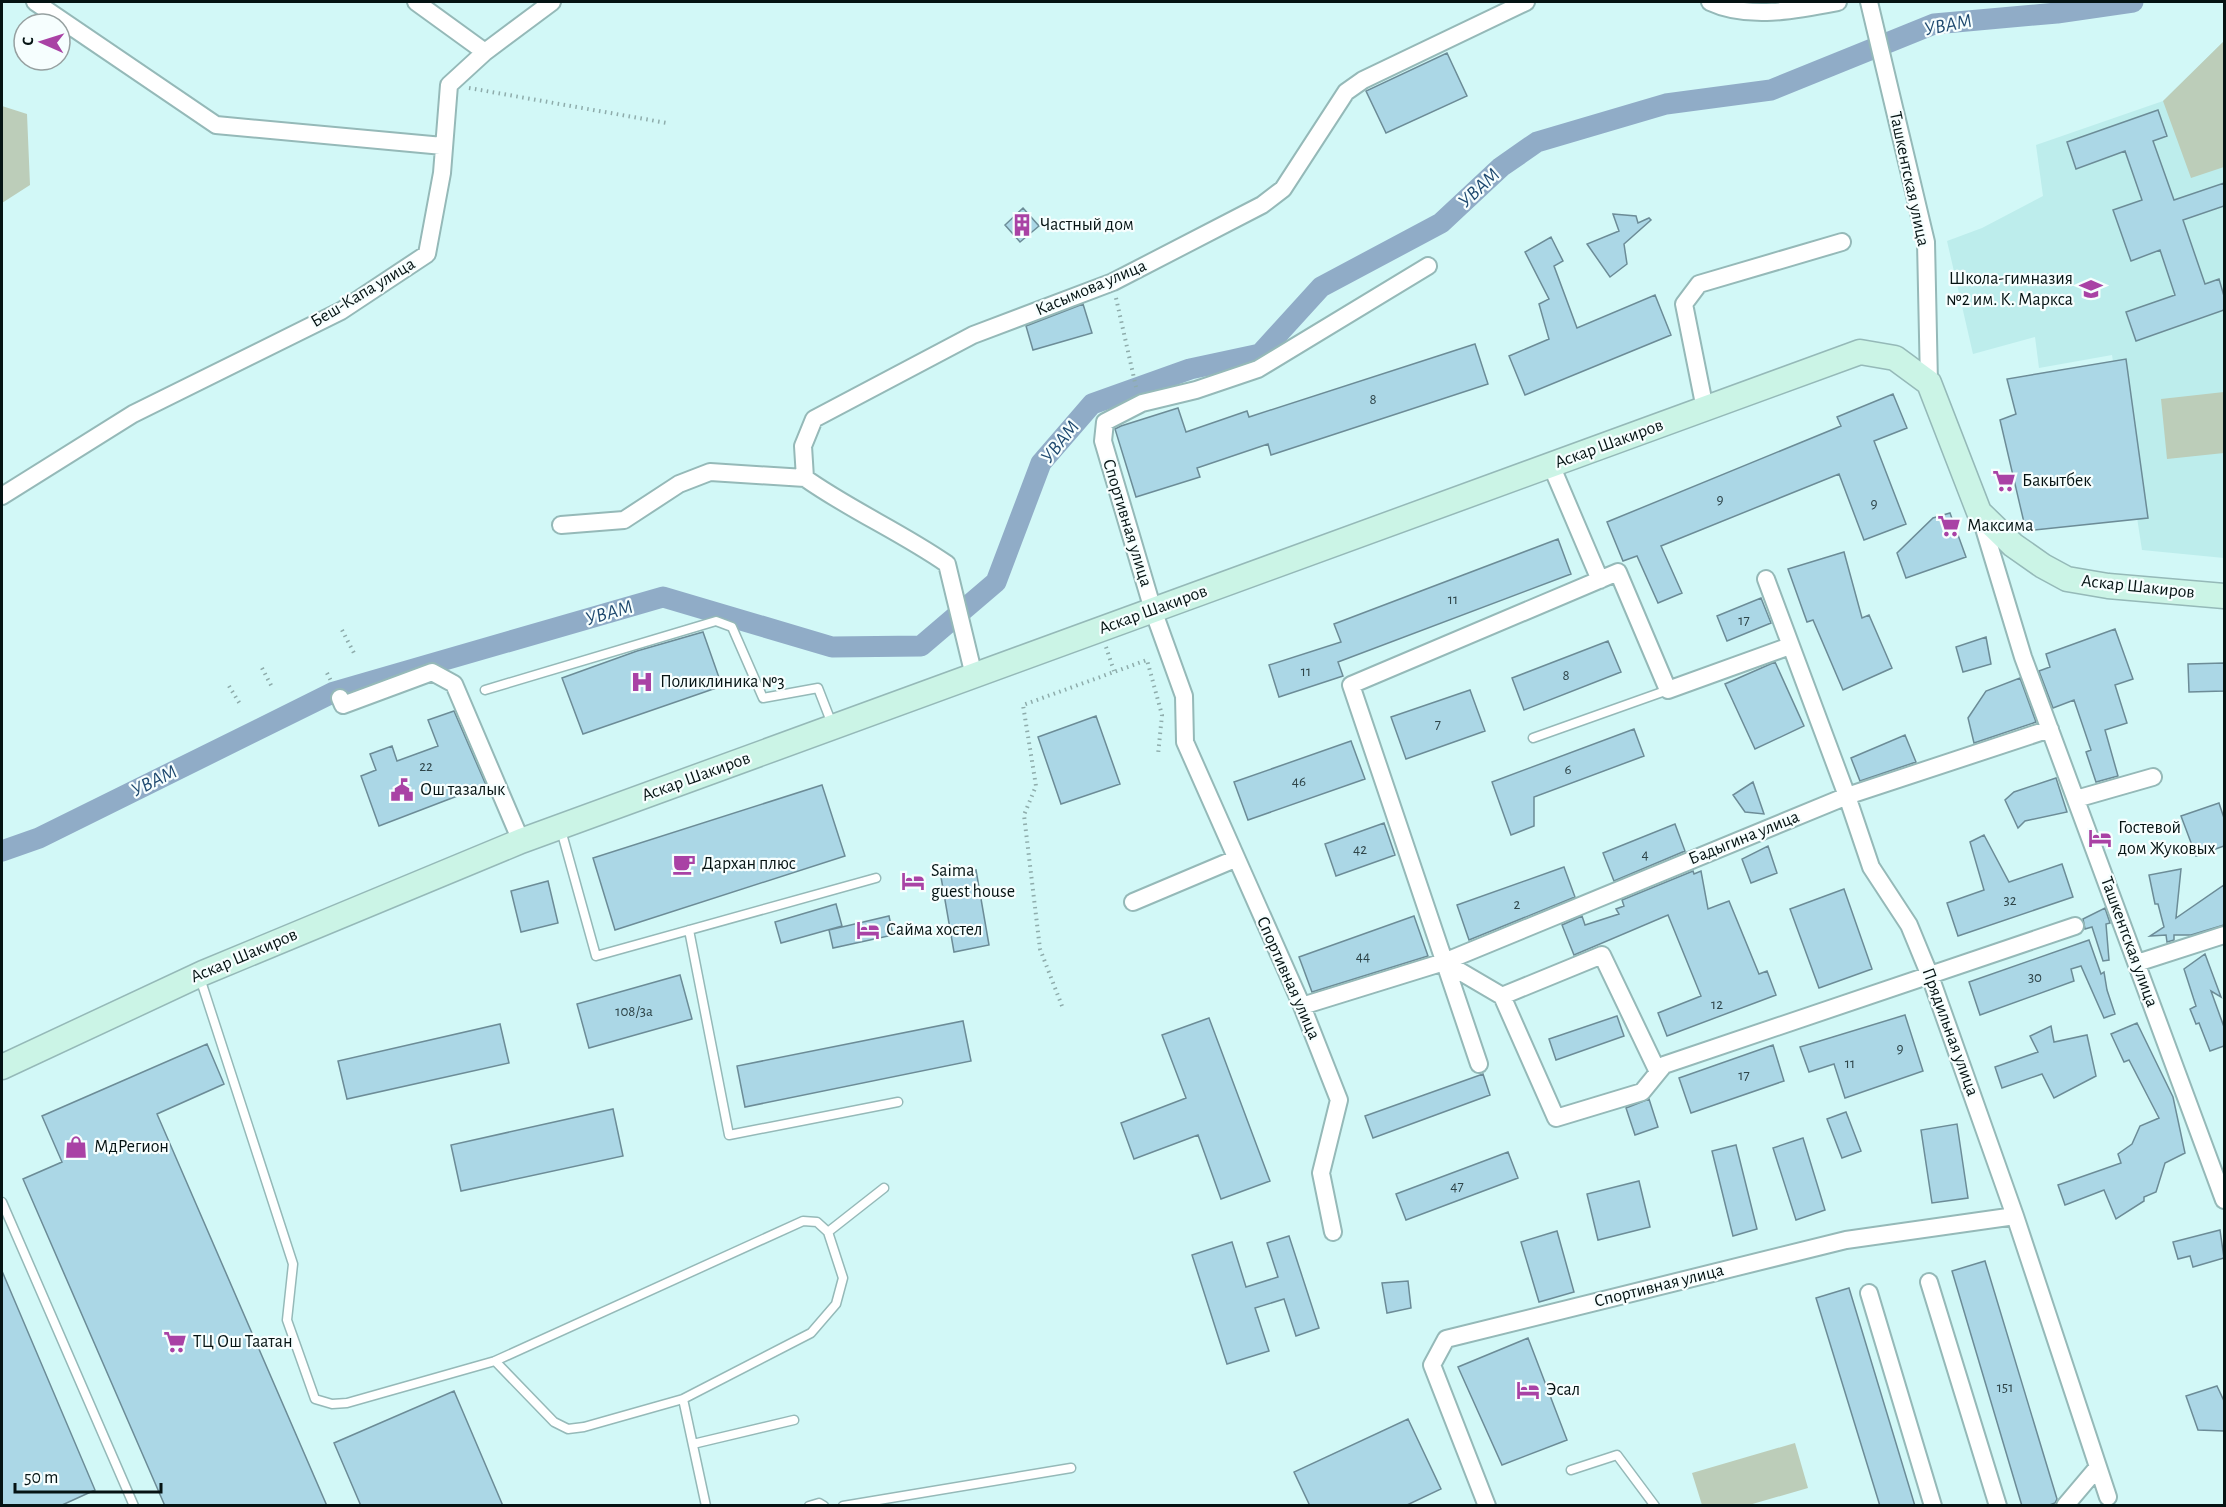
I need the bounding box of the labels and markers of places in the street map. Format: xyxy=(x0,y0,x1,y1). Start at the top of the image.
building icon: Частный дом xyxy=(1009,212,1035,238)
place label: Частный дом xyxy=(1040,216,1134,234)
place label: Школа-гимназия №2 им. К. Маркса xyxy=(1946,270,2073,309)
school or university icon: Школа-гимназия №2 им. К. Маркса xyxy=(2078,276,2104,302)
supermarket icon: Бакытбек xyxy=(1991,468,2017,494)
place label: Бакытбек xyxy=(2022,471,2092,490)
supermarket icon: Максима xyxy=(1936,513,1962,539)
place label: Максима xyxy=(1967,517,2033,535)
hospital icon: Поликлиника №3 xyxy=(629,669,655,695)
place label: Поликлиника №3 xyxy=(660,673,785,691)
public building icon: Ош тазалык xyxy=(389,777,415,803)
place label: Ош тазалык xyxy=(420,781,506,799)
place label: Гостевой дом Жуковых xyxy=(2118,819,2216,858)
hotel icon: Гостевой дом Жуковых xyxy=(2087,825,2113,851)
cafe icon: Дархан плюс xyxy=(671,851,697,877)
place label: Дархан плюс xyxy=(702,855,796,873)
place label: Saima guest house xyxy=(931,862,1015,901)
hotel icon: Saima guest house xyxy=(900,868,926,894)
hotel icon: Сайма хостел xyxy=(855,917,881,943)
place label: Сайма хостел xyxy=(886,921,982,939)
shop icon: МдРегион xyxy=(63,1134,89,1160)
place label: МдРегион xyxy=(94,1138,169,1156)
supermarket icon: ТЦ Ош Таатан xyxy=(162,1329,188,1355)
place label: ТЦ Ош Таатан xyxy=(193,1333,293,1351)
hotel icon: Эсал xyxy=(1515,1377,1541,1403)
place label: Эсал xyxy=(1546,1381,1580,1399)

